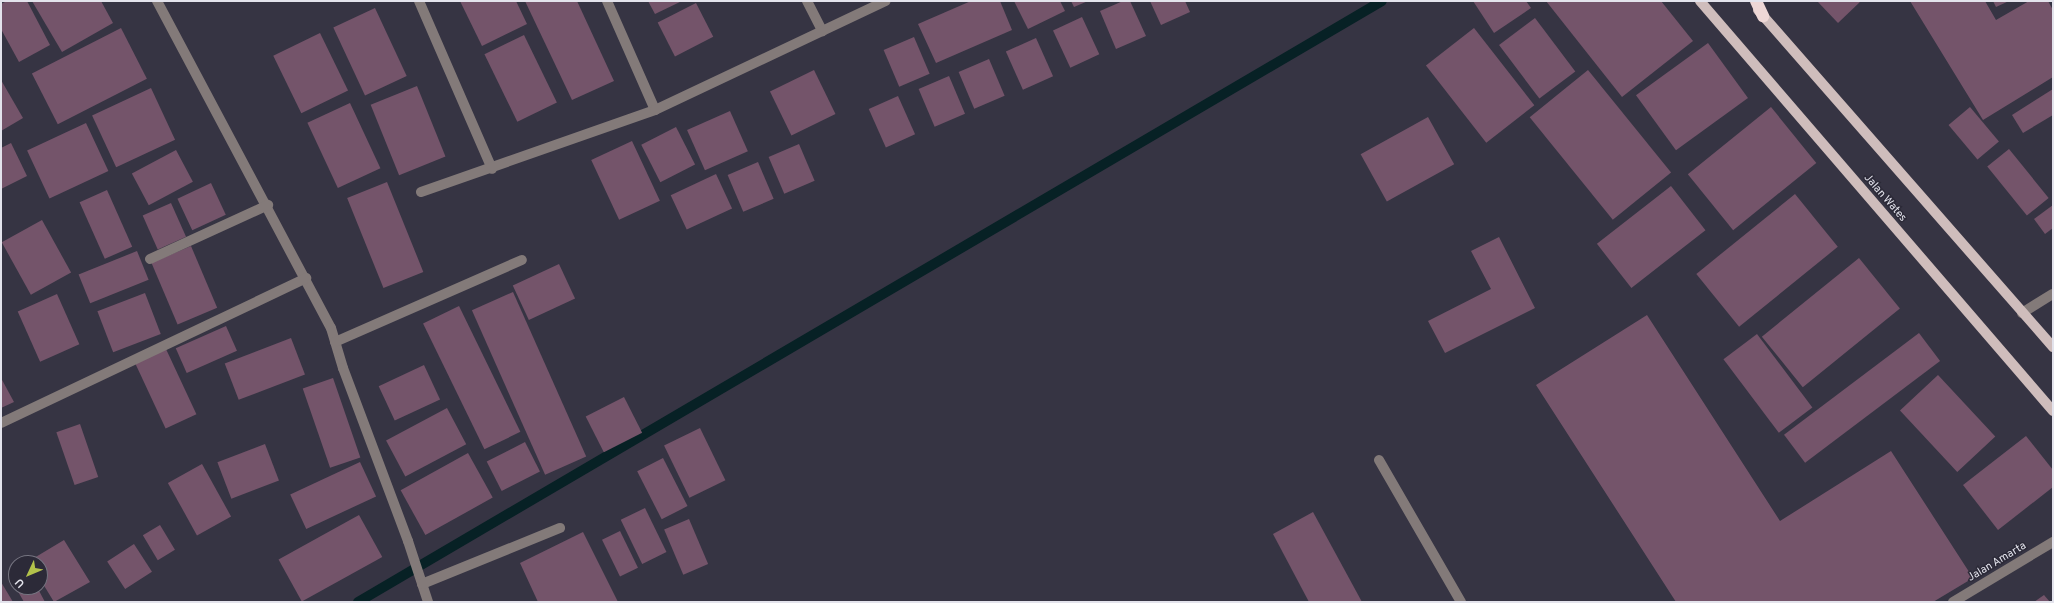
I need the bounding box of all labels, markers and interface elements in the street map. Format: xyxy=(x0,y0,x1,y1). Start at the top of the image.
street label: Jalan Wates xyxy=(1861,171,1909,225)
street label: Jalan Amarta xyxy=(1965,539,2029,585)
north arrow xyxy=(8,555,48,595)
text: U xyxy=(12,575,28,590)

